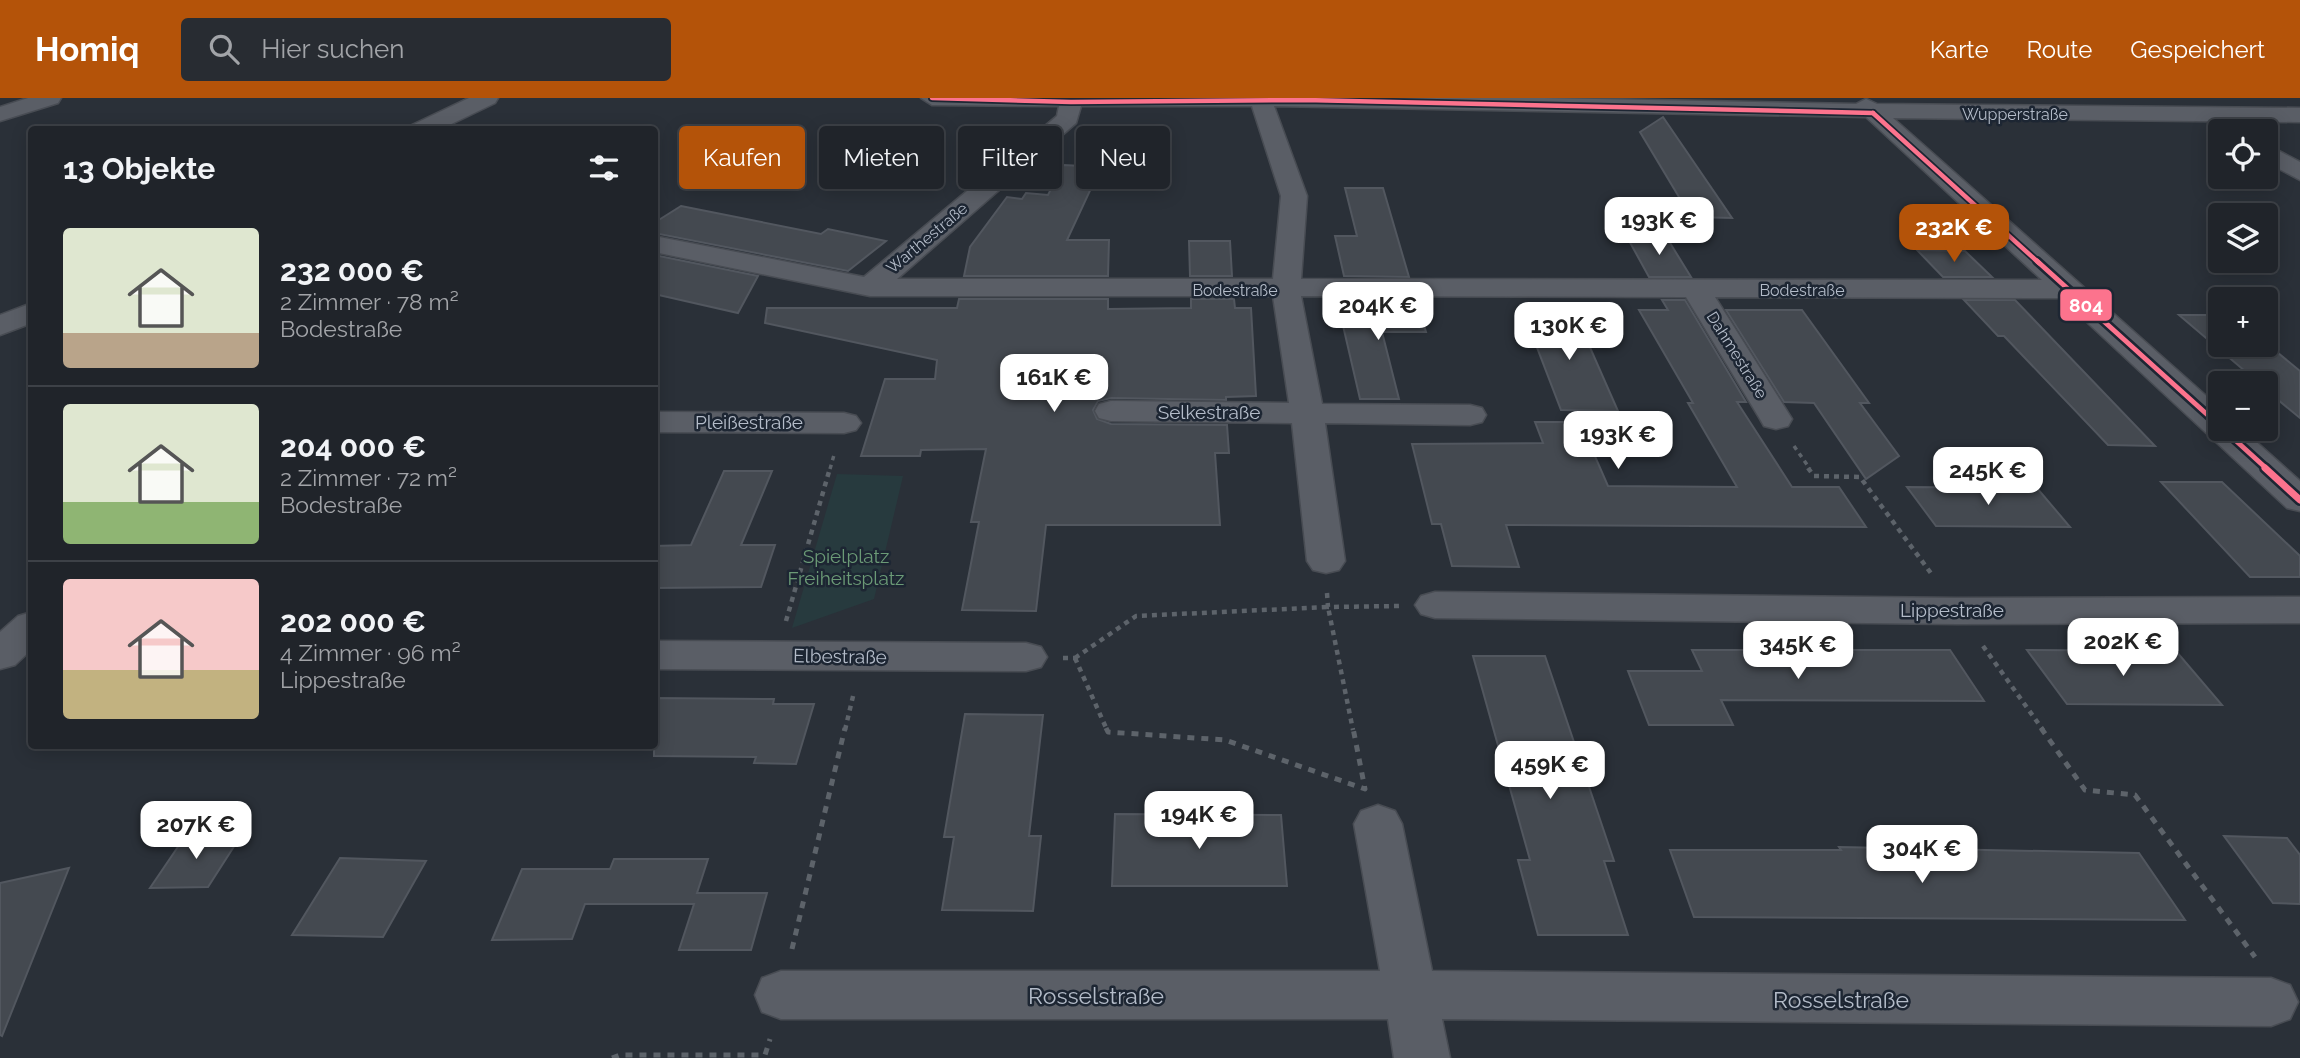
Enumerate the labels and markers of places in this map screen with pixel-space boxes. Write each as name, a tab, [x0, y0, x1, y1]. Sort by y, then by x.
pin: 193K €	[1602, 198, 1716, 257]
pin: 232K €	[1897, 204, 2011, 264]
pin: 204K €	[1321, 282, 1435, 342]
pin: 130K €	[1512, 302, 1626, 362]
pin: 161K €	[997, 354, 1111, 414]
pin: 193K €	[1561, 412, 1675, 471]
pin: 245K €	[1931, 448, 2045, 507]
pin: 202K €	[2066, 618, 2180, 678]
pin: 345K €	[1741, 622, 1855, 681]
pin: 459K €	[1493, 742, 1607, 801]
pin: 194K €	[1142, 792, 1256, 851]
pin: 207K €	[139, 802, 253, 861]
pin: 304K €	[1865, 826, 1979, 885]

